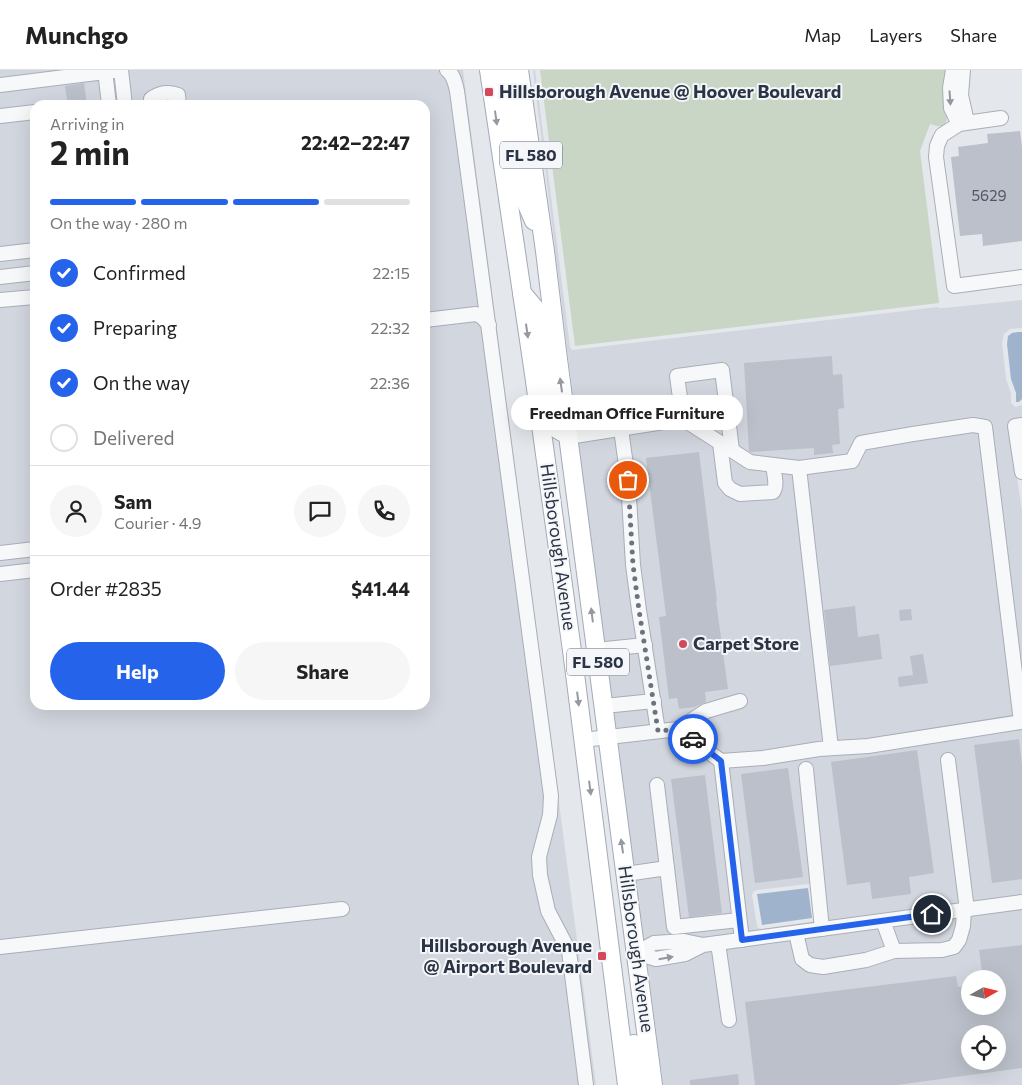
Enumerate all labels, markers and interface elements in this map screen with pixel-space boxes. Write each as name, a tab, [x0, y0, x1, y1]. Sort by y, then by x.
text: Munchgo	[25, 20, 128, 49]
text: Map	[804, 24, 841, 46]
text: Layers	[869, 24, 922, 46]
text: Share	[950, 24, 997, 46]
place label: Hillsborough Avenue @ Hoover Boulevard	[499, 80, 841, 102]
marker: Hillsborough Avenue @ Hoover Boulevard	[483, 86, 495, 98]
one-way arrow	[947, 90, 955, 106]
one-way arrow	[492, 111, 500, 127]
text: Arriving in	[50, 114, 124, 133]
text: 22:42–22:47	[301, 131, 410, 154]
text: 2 min	[50, 132, 130, 172]
road number: FL 580	[500, 142, 562, 168]
house number: 5629	[971, 186, 1007, 204]
text: On the way · 280 m	[50, 213, 188, 232]
icon: check	[50, 259, 78, 287]
text: Confirmed	[93, 261, 186, 284]
text: 22:15	[372, 263, 410, 282]
icon: check	[50, 314, 78, 342]
text: Preparing	[93, 316, 177, 339]
text: 22:32	[371, 318, 410, 337]
one-way arrow	[524, 323, 532, 339]
icon: check	[50, 369, 78, 397]
text: On the way	[93, 371, 190, 394]
text: 22:36	[370, 373, 410, 392]
one-way arrow	[557, 376, 565, 392]
callout: Freedman Office Furniture	[512, 395, 744, 430]
text: Freedman Office Furniture	[529, 403, 725, 422]
text: Delivered	[93, 426, 174, 449]
pin	[607, 459, 649, 501]
street label: Hillsborough Avenue	[536, 462, 582, 632]
icon: bag	[614, 466, 642, 494]
button: person	[50, 485, 102, 537]
button: chat	[294, 485, 346, 537]
button: phone	[358, 485, 410, 537]
text: Sam	[114, 490, 152, 513]
text: Courier · 4.9	[114, 513, 201, 532]
text: Order #2835	[50, 577, 162, 600]
text: $41.44	[351, 577, 410, 600]
one-way arrow	[587, 607, 595, 623]
place label: Carpet Store	[693, 632, 799, 654]
marker: Carpet Store	[677, 638, 689, 650]
button: Help	[50, 642, 225, 700]
button: Share	[235, 642, 410, 700]
road number: FL 580	[567, 648, 629, 676]
one-way arrow	[574, 691, 582, 707]
courier	[668, 714, 718, 764]
icon: car	[679, 725, 707, 753]
one-way arrow	[586, 780, 594, 796]
one-way arrow	[618, 838, 626, 854]
street label: Hillsborough Avenue	[614, 864, 660, 1034]
pin	[911, 893, 953, 935]
icon: home	[918, 900, 946, 928]
place label: Hillsborough Avenue @ Airport Boulevard	[421, 934, 592, 977]
marker: Hillsborough Avenue @ Airport Boulevard	[596, 950, 608, 962]
one-way arrow	[659, 953, 675, 961]
north arrow	[961, 970, 1006, 1015]
map controls	[961, 970, 1006, 1070]
button: locate	[961, 1025, 1006, 1070]

